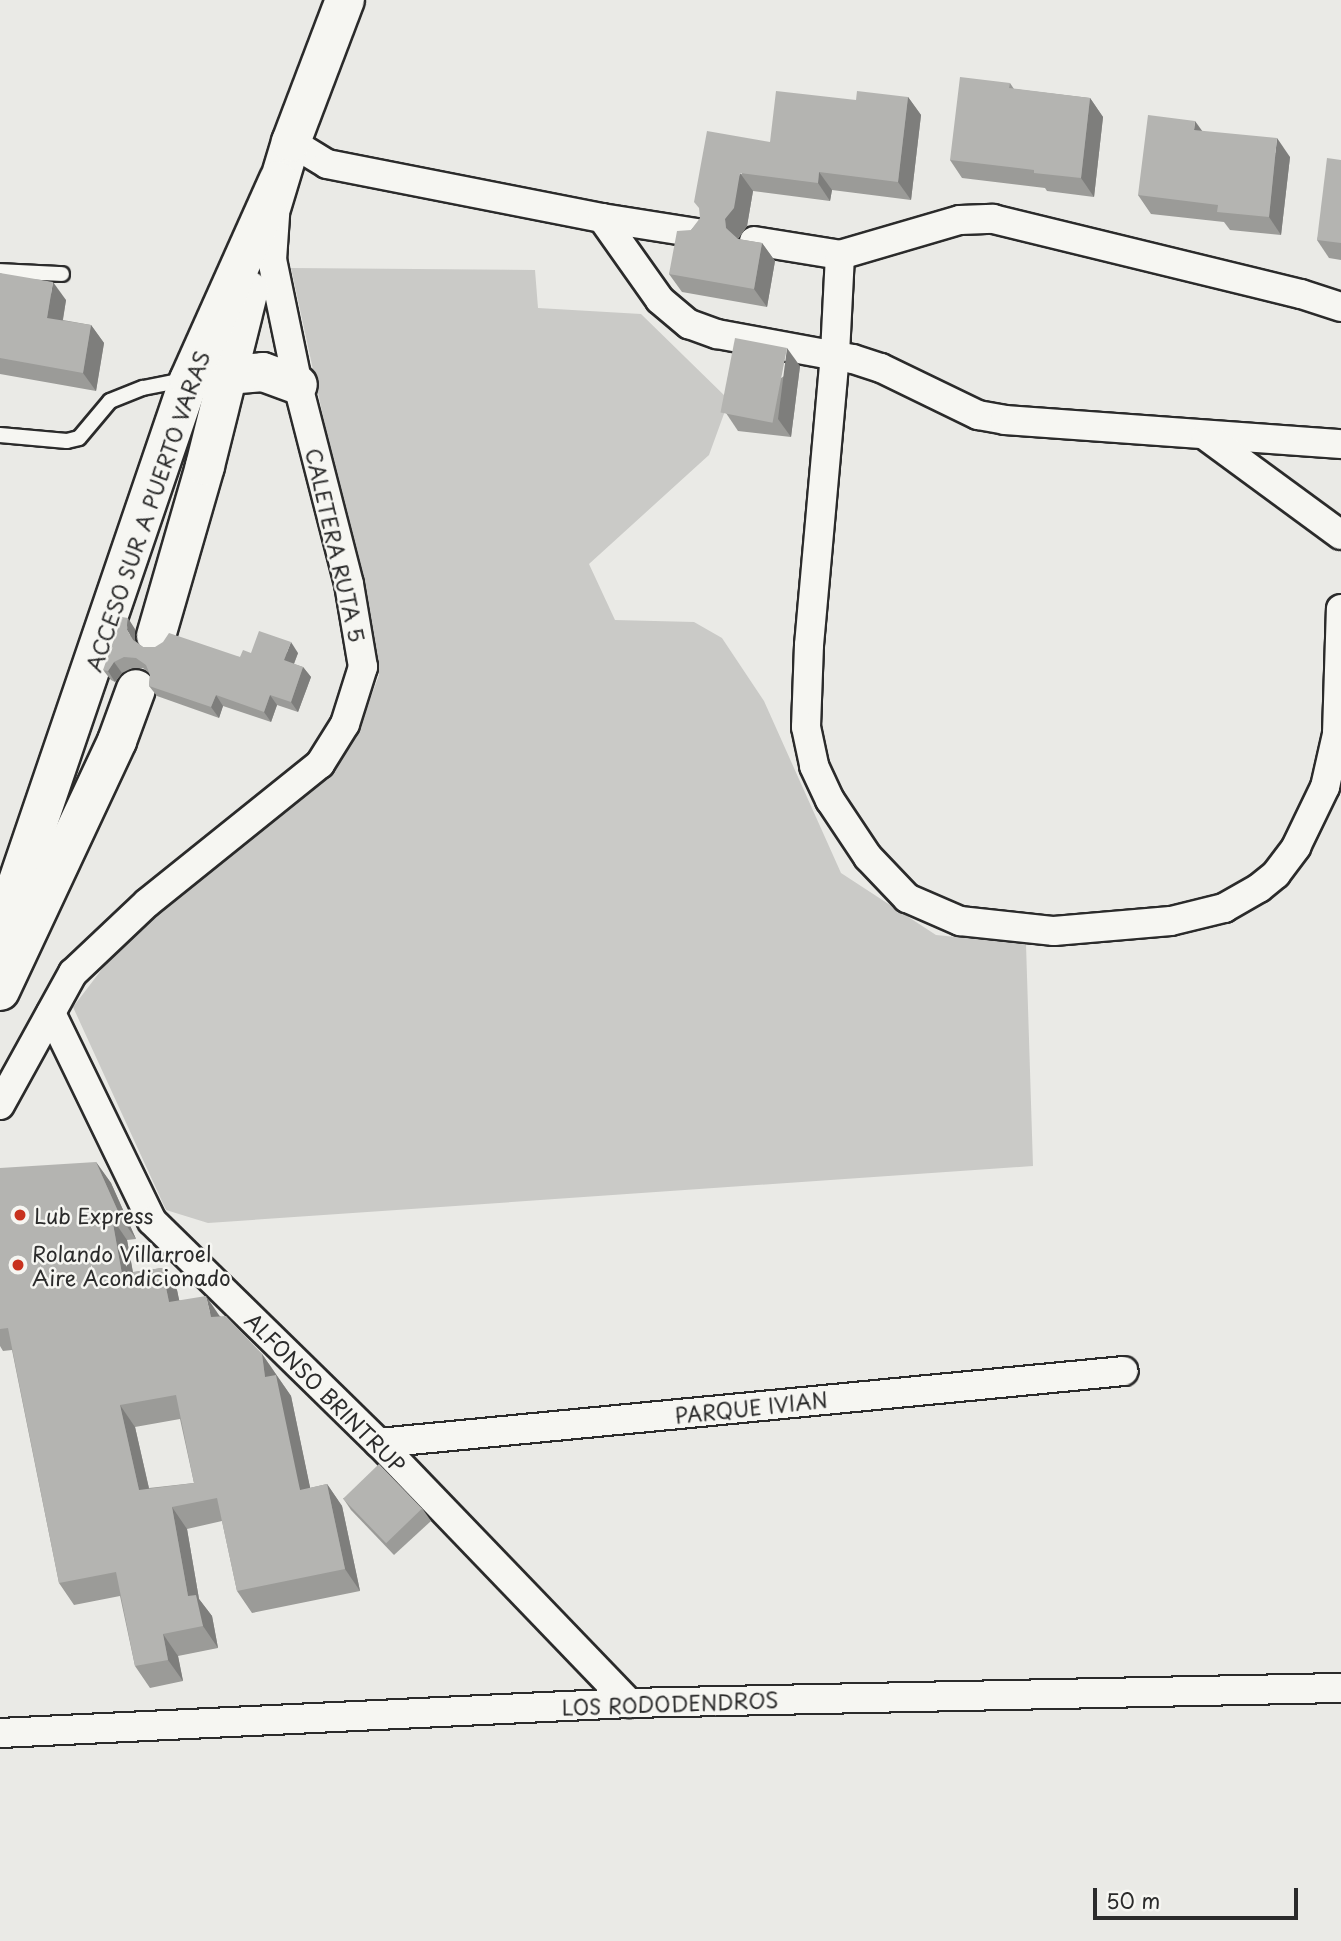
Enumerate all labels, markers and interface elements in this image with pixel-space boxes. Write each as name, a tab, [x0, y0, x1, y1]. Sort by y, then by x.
street label: ACCESO SUR A PUERTO VARAS	[80, 347, 214, 675]
street label: CALETERA RUTA 5	[301, 445, 371, 645]
place label: Lub Express	[34, 1202, 154, 1228]
marker: Lub Express	[12, 1207, 28, 1223]
place label: Rolando Villarroel Aire Acondicionado	[32, 1240, 230, 1290]
marker: Rolando Villarroel Aire Acondicionado	[10, 1257, 26, 1273]
street label: ALFONSO BRINTRUP	[241, 1307, 411, 1477]
street label: PARQUE IVIAN	[673, 1386, 829, 1428]
street label: LOS RODODENDROS	[560, 1687, 780, 1719]
scale bar	[1096, 1874, 1301, 1918]
text: 50 m	[1106, 1884, 1160, 1916]

